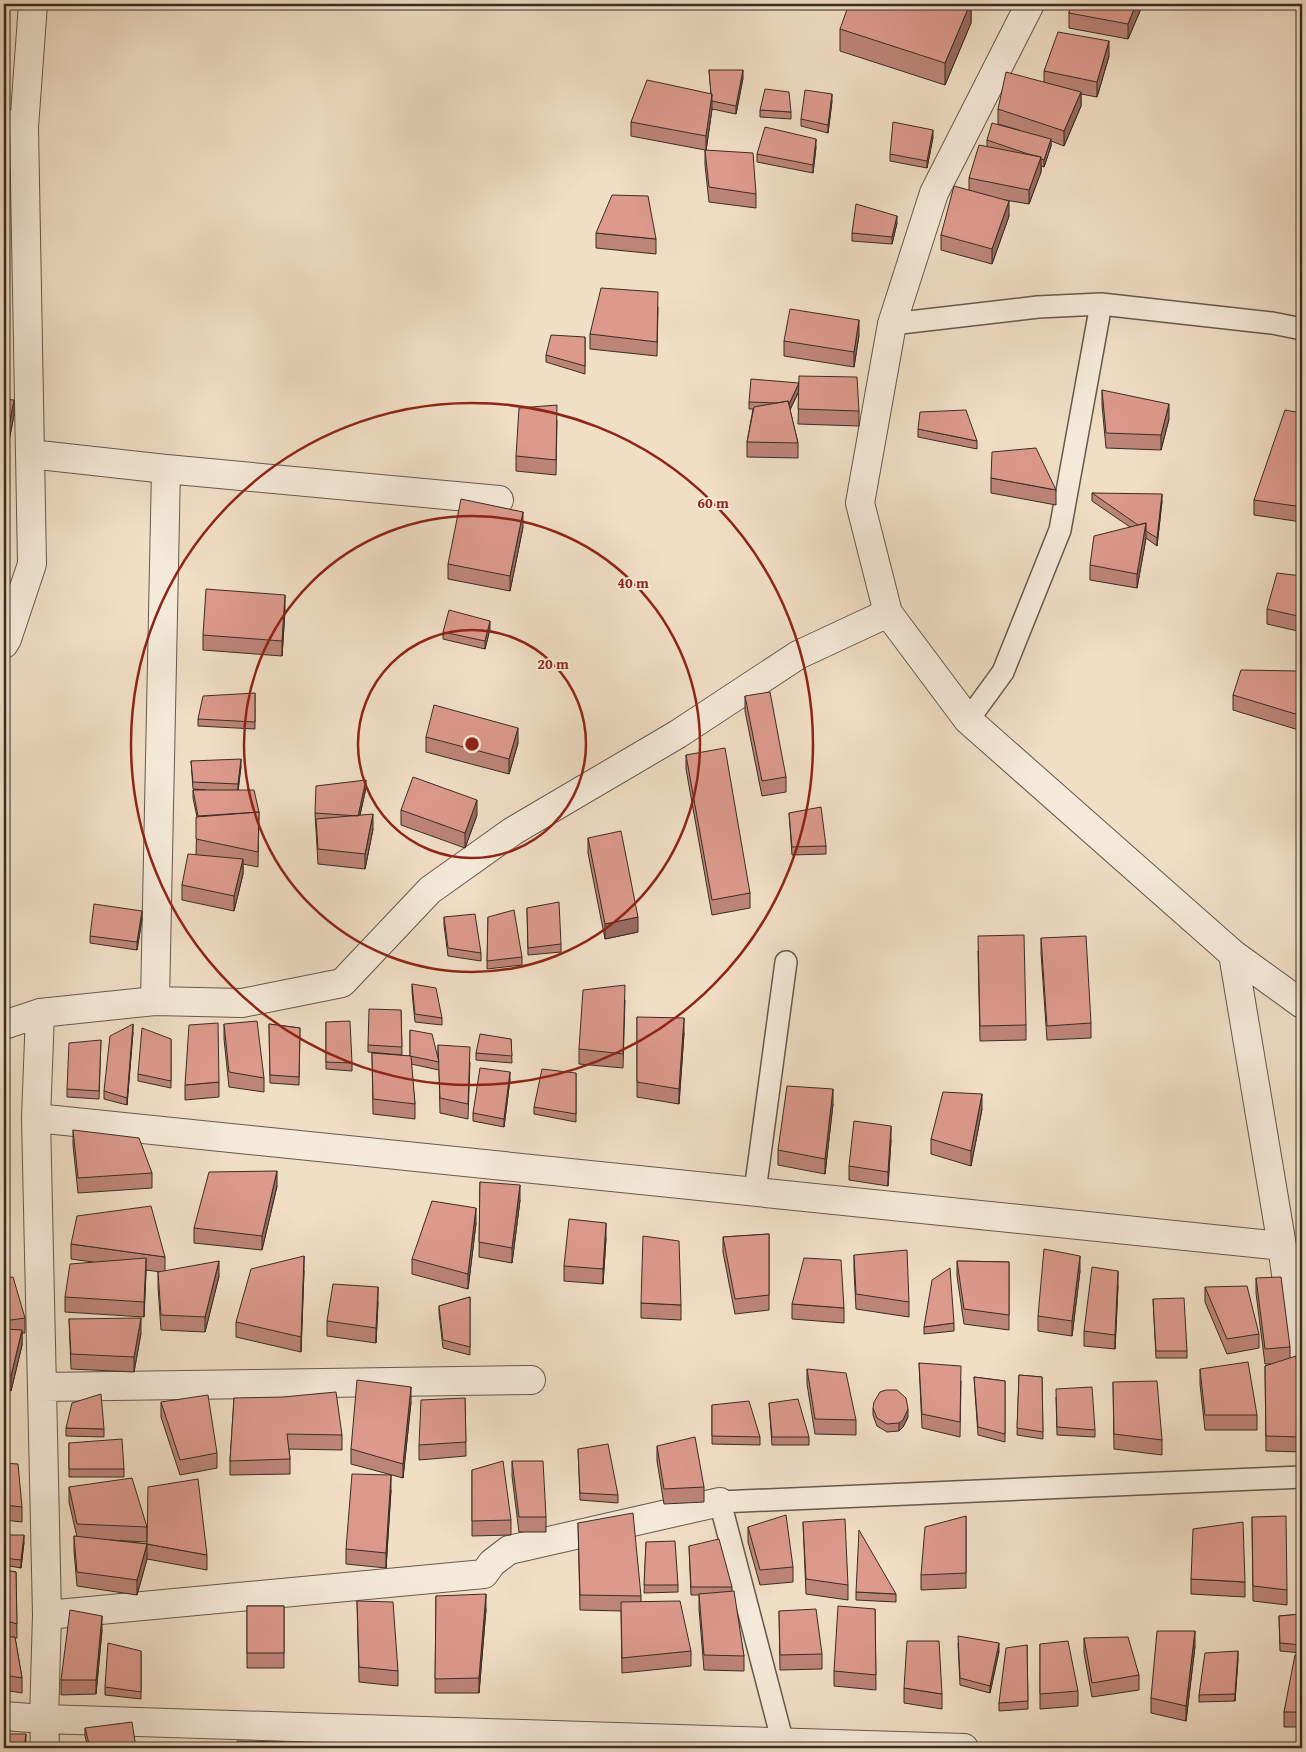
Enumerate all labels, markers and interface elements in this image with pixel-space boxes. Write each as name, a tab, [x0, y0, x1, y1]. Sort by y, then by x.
text: 60 m	[697, 492, 729, 513]
text: 40 m	[617, 572, 649, 593]
text: 20 m	[537, 653, 569, 674]
centre of rings	[463, 735, 481, 753]

